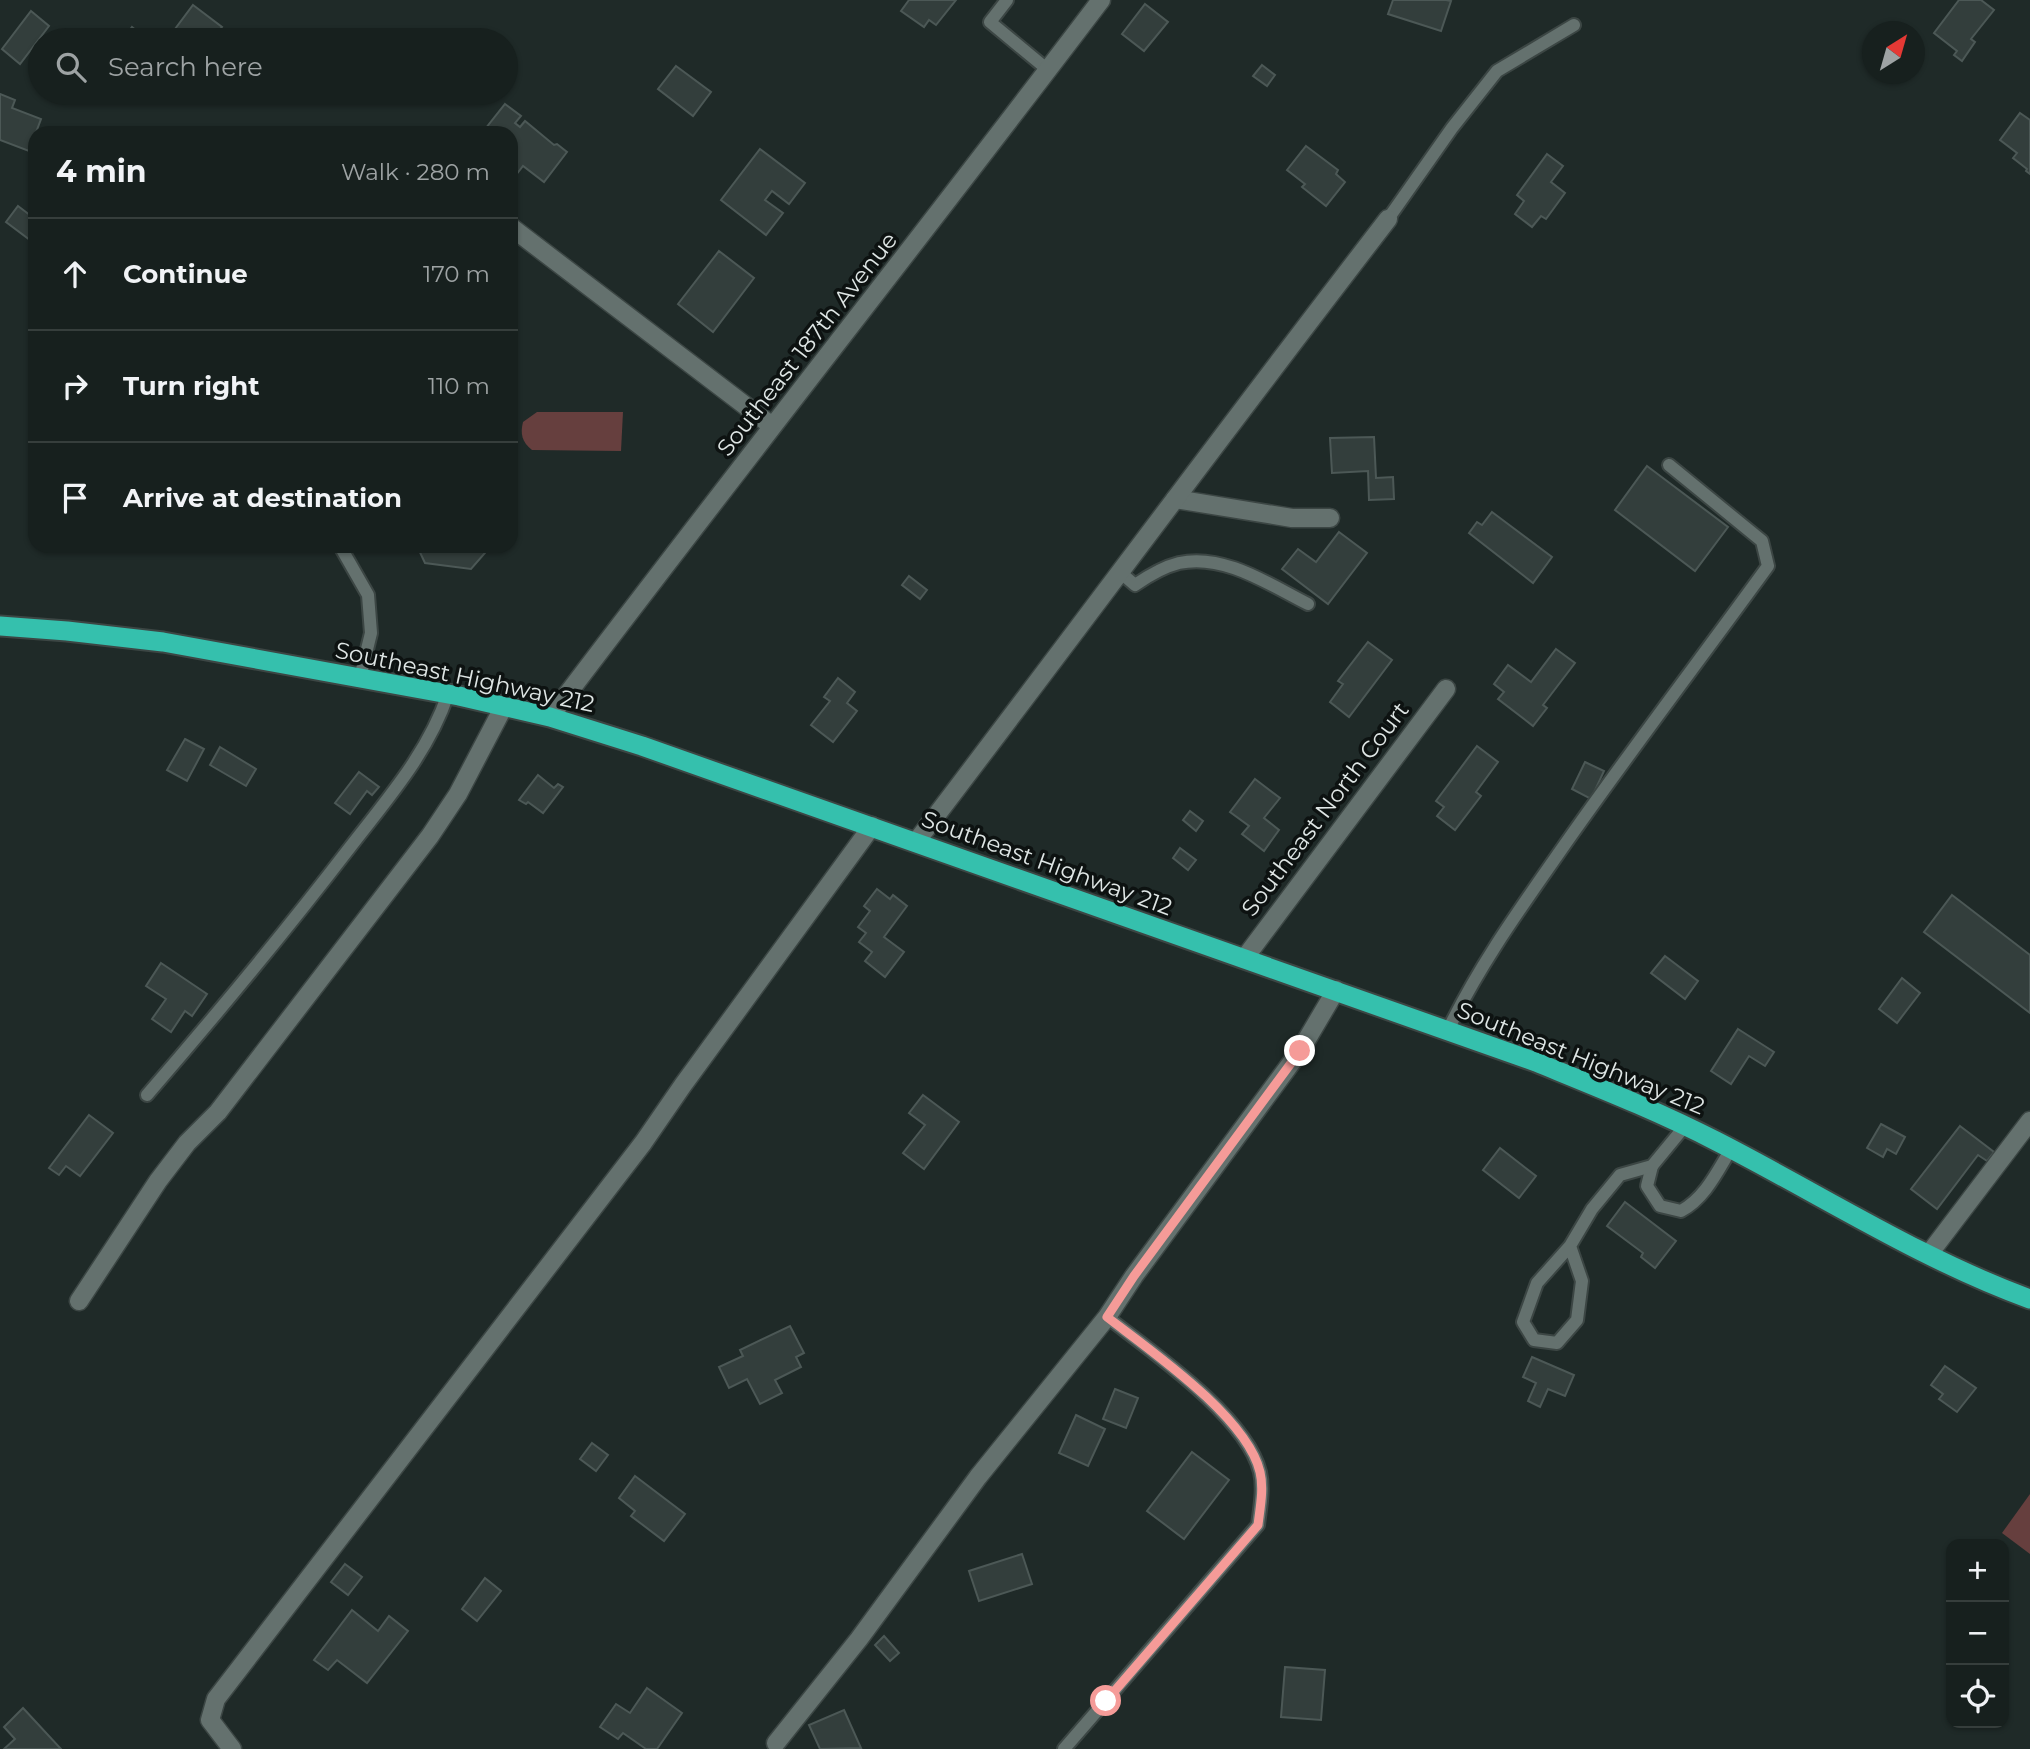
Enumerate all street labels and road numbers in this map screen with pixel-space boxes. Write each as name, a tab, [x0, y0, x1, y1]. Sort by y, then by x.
street label: Southeast 187th Avenue	[711, 226, 903, 462]
street label: Southeast Highway 212	[333, 636, 597, 718]
street label: Southeast North Court	[1235, 696, 1415, 922]
street label: Southeast Highway 212	[918, 805, 1176, 921]
street label: Southeast Highway 212	[1453, 995, 1709, 1121]

